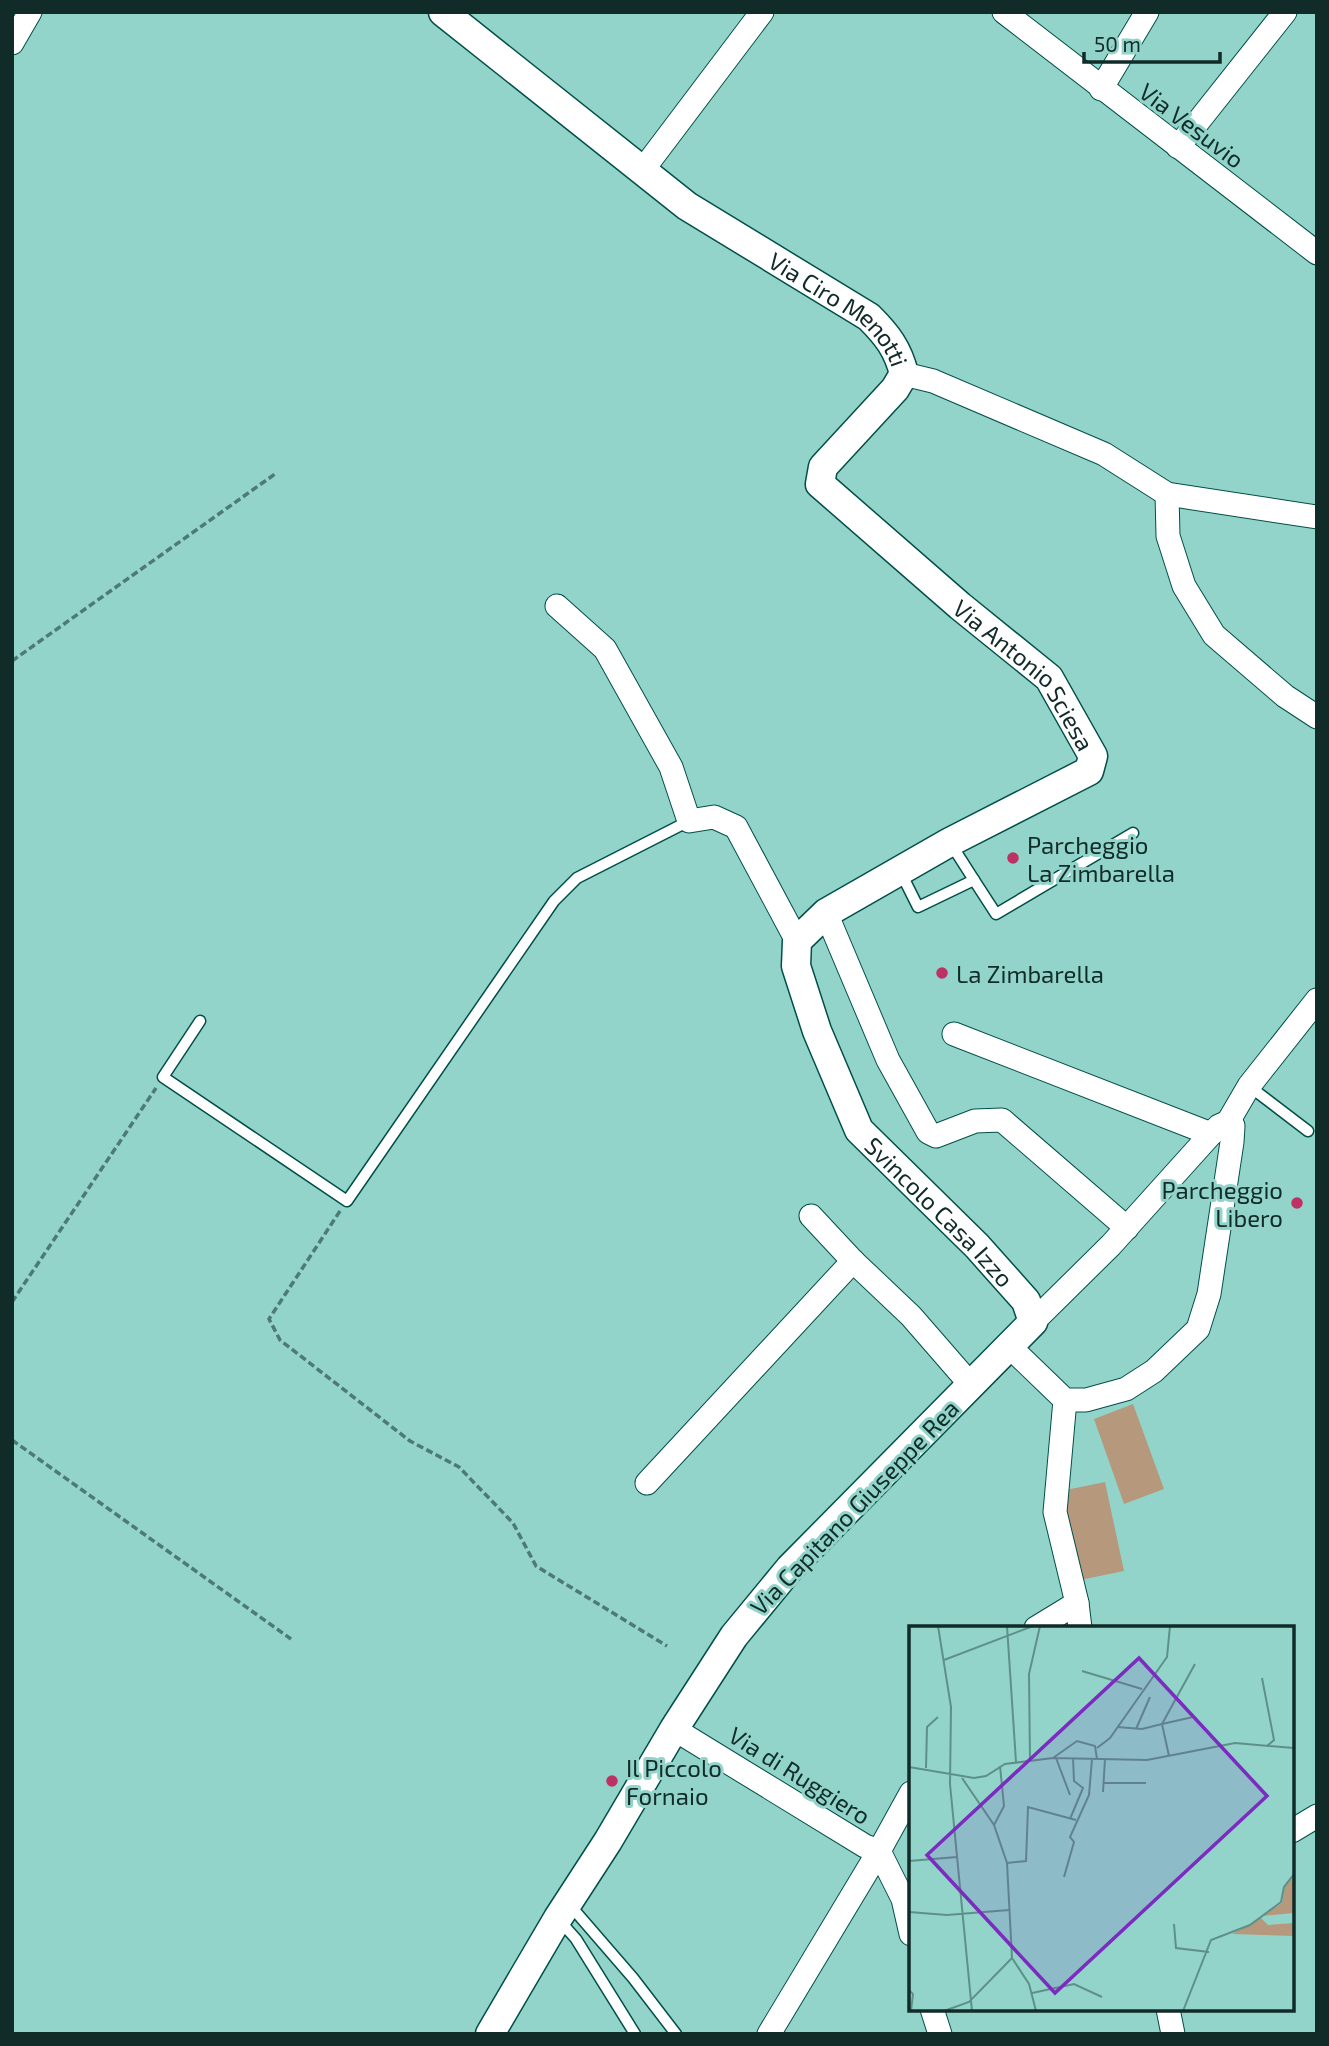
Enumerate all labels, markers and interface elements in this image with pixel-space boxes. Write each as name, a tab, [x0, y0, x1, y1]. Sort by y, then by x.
scale bar	[1084, 21, 1220, 65]
text: 50 m	[1094, 31, 1141, 56]
street label: Via Vesuvio	[1134, 76, 1250, 174]
street label: Via Ciro Menotti	[764, 245, 915, 370]
street label: Via Antonio Sciesa	[948, 592, 1101, 755]
place label: Parcheggio La Zimbarella	[1027, 830, 1175, 887]
marker: Parcheggio La Zimbarella	[1005, 850, 1021, 866]
place label: La Zimbarella	[956, 959, 1104, 988]
marker: La Zimbarella	[934, 965, 950, 981]
street label: Svincolo Casa Izzo	[860, 1130, 1020, 1292]
place label: Parcheggio Libero	[1162, 1175, 1283, 1232]
marker: Parcheggio Libero	[1289, 1195, 1305, 1211]
street label: Via Capitano Giuseppe Rea	[744, 1393, 964, 1621]
inset map	[909, 1626, 1294, 2011]
street label: Via di Ruggiero	[724, 1720, 876, 1830]
place label: Il Piccolo Fornaio	[626, 1753, 722, 1810]
marker: Il Piccolo Fornaio	[604, 1773, 620, 1789]

